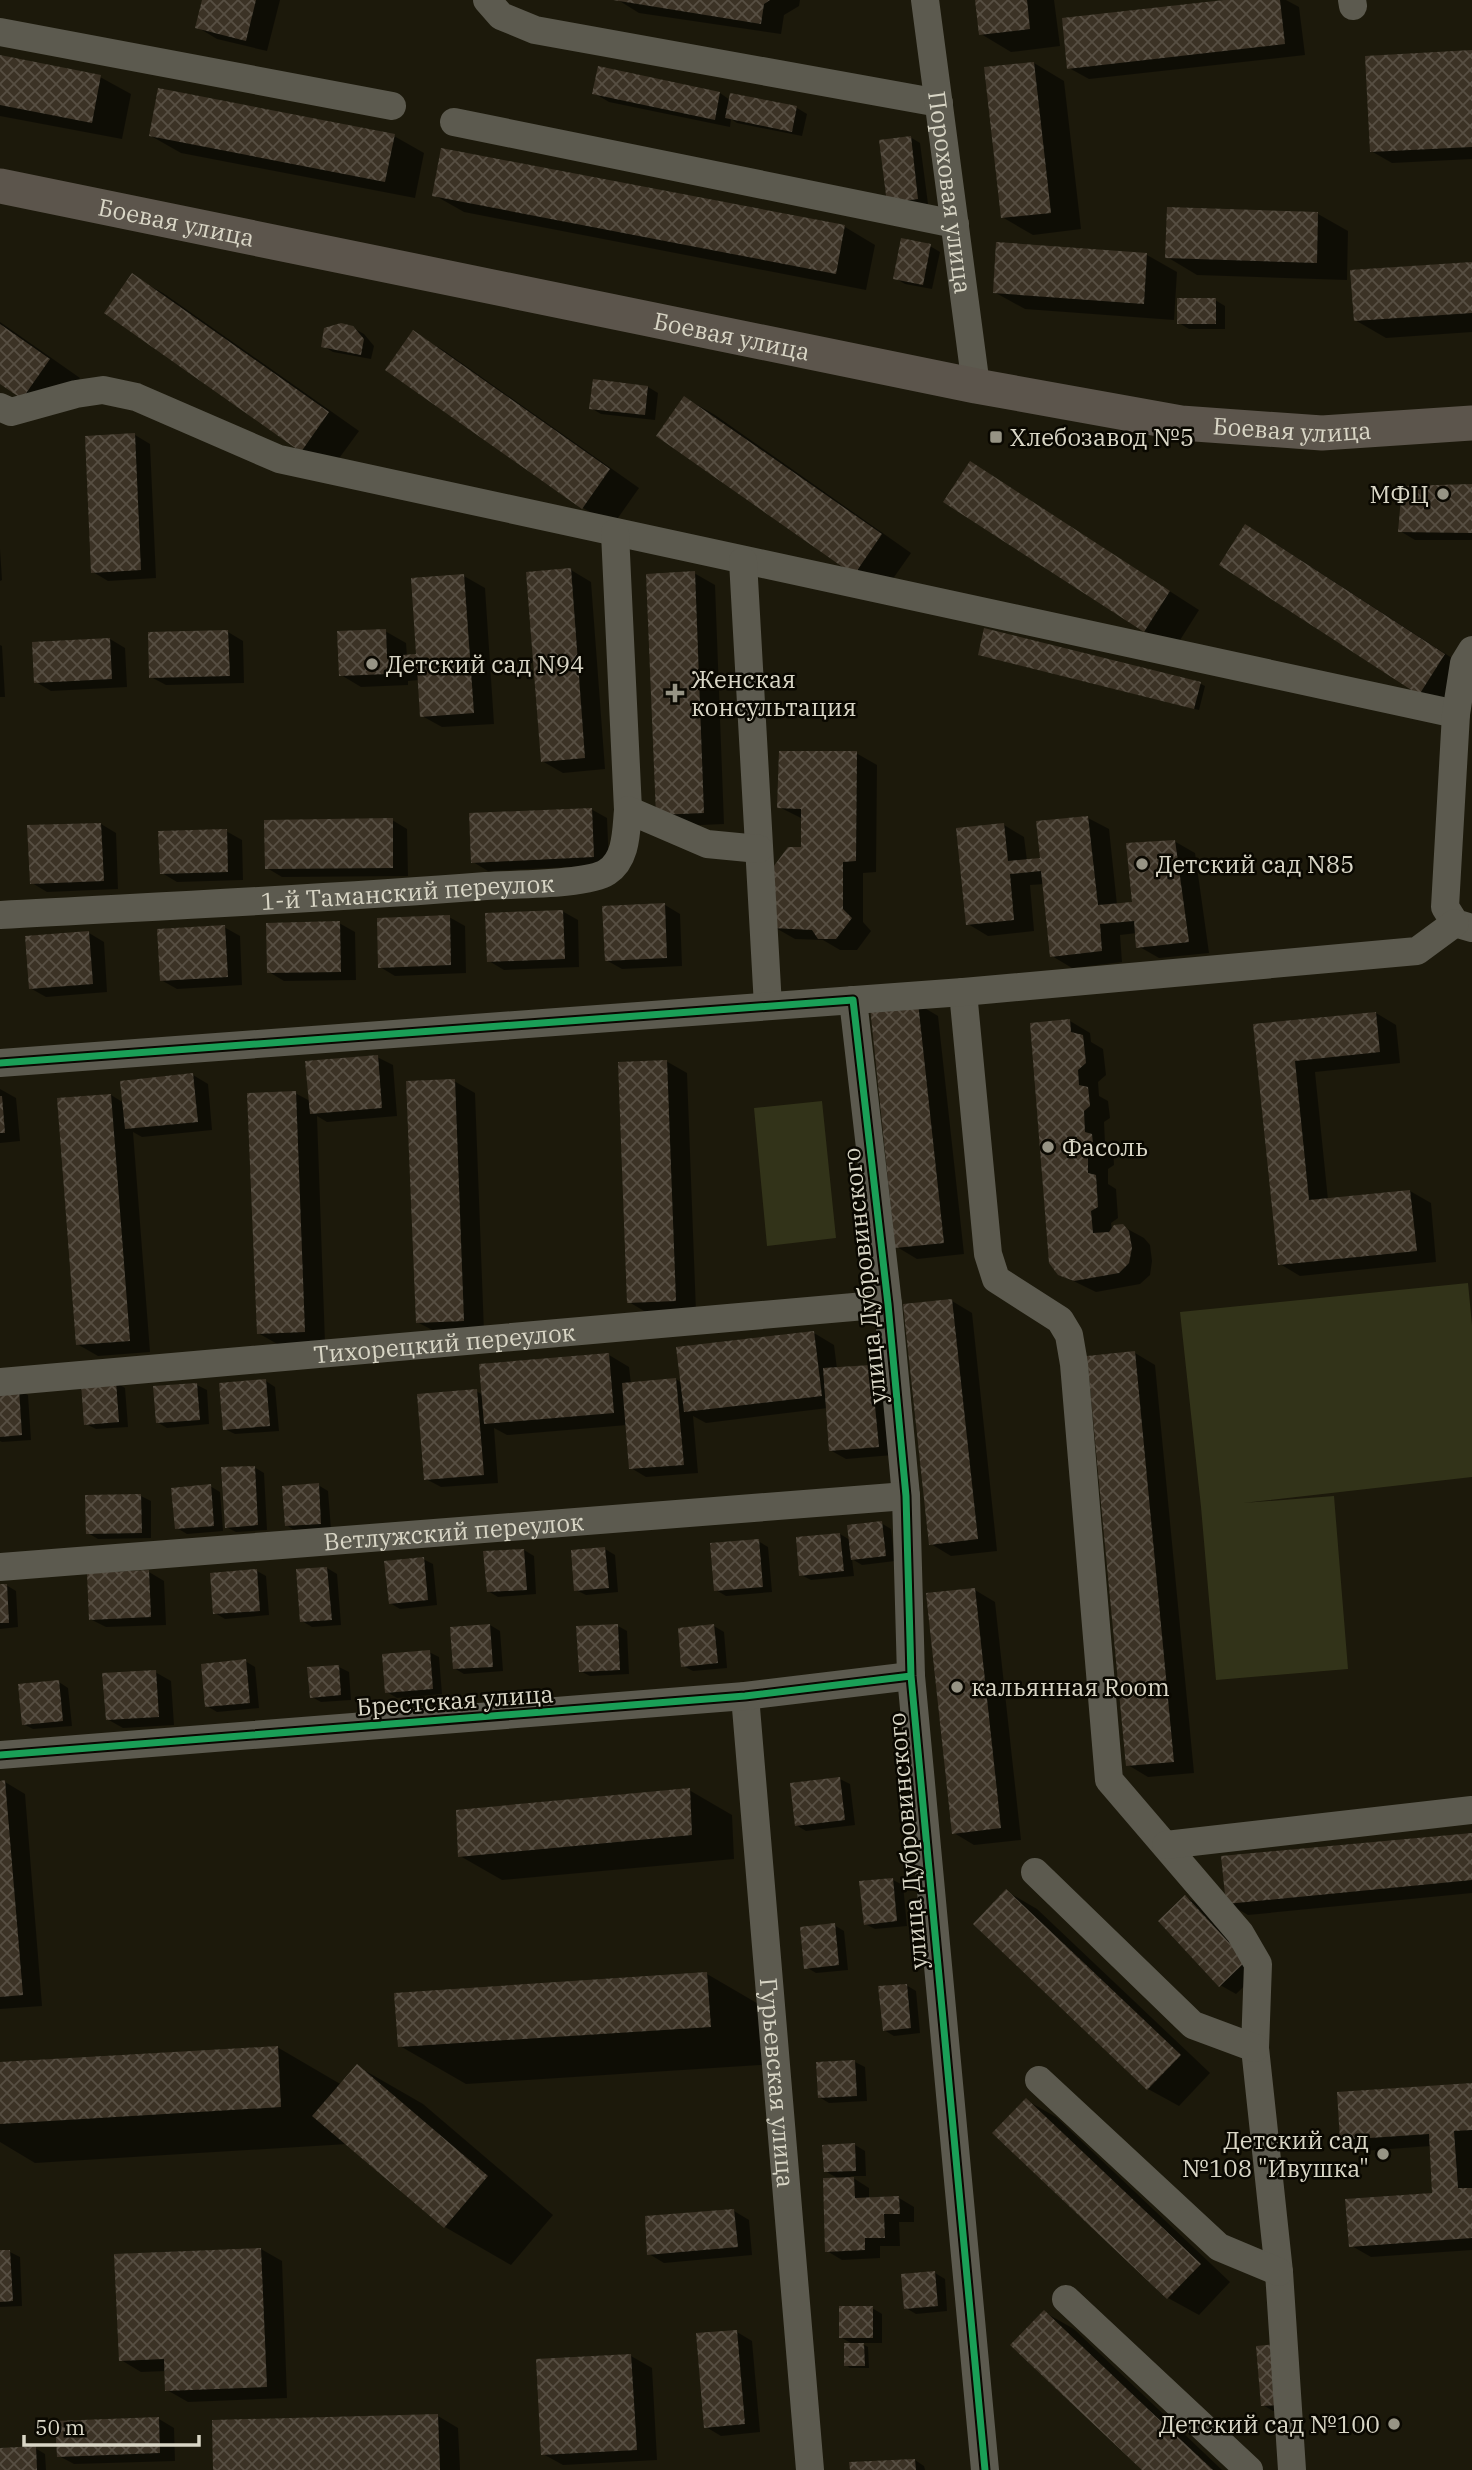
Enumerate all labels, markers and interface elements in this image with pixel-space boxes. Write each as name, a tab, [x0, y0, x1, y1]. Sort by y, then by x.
street label: Пороховая улица	[921, 89, 980, 296]
street label: Боевая улица	[95, 191, 257, 254]
street label: Боевая улица	[651, 304, 813, 368]
street label: Боевая улица	[1212, 409, 1372, 449]
place label: Хлебозавод №5	[1010, 421, 1194, 453]
marker: Хлебозавод №5	[988, 429, 1004, 445]
place label: МФЦ	[1370, 478, 1429, 510]
marker: МФЦ	[1435, 486, 1451, 502]
place label: Детский сад N94	[386, 648, 585, 680]
marker: Детский сад N94	[364, 656, 380, 672]
place label: Женская консультация	[691, 663, 857, 723]
marker: Женская консультация	[665, 683, 685, 703]
place label: Детский сад N85	[1156, 848, 1355, 880]
marker: Детский сад N85	[1134, 856, 1150, 872]
street label: 1-й Таманский переулок	[260, 867, 555, 917]
place label: Фасоль	[1062, 1131, 1148, 1163]
marker: Фасоль	[1040, 1139, 1056, 1155]
street label: улица Дубровинского	[835, 1146, 893, 1406]
street label: Тихорецкий переулок	[312, 1316, 577, 1370]
street label: Ветлужский переулок	[322, 1505, 585, 1558]
place label: кальянная Room	[971, 1671, 1170, 1703]
street label: Брестская улица	[355, 1677, 555, 1723]
marker: кальянная Room	[949, 1679, 965, 1695]
street label: улица Дубровинского	[880, 1711, 934, 1971]
street label: Гурьевская улица	[753, 1976, 802, 2189]
place label: Детский сад №108 "Ивушка"	[1182, 2124, 1369, 2184]
marker: Детский сад №108 "Ивушка"	[1375, 2146, 1391, 2162]
scale bar	[24, 2404, 200, 2448]
place label: Детский сад №100	[1159, 2408, 1380, 2440]
text: 50 m	[35, 2413, 85, 2441]
marker: Детский сад №100	[1386, 2416, 1402, 2432]

